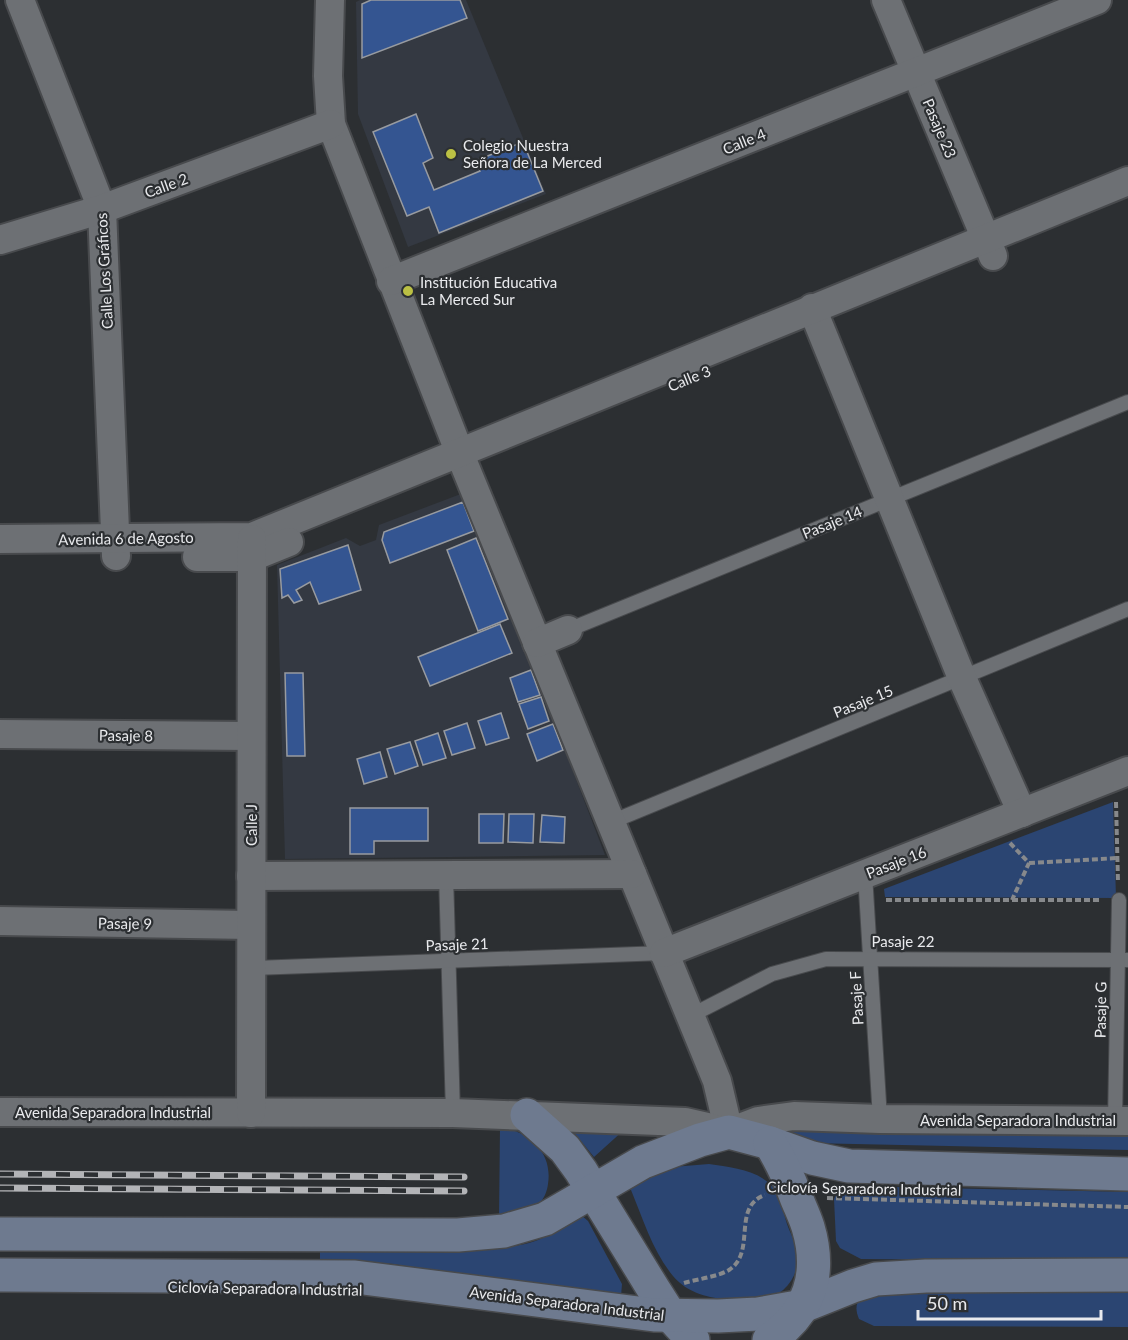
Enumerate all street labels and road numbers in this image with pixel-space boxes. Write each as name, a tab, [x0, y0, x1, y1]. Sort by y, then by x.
street label: Pasaje 23	[919, 96, 961, 160]
street label: Calle 4	[720, 124, 769, 158]
street label: Calle 2	[142, 169, 190, 201]
street label: Calle Los Gráficos	[92, 212, 116, 330]
street label: Calle 3	[665, 361, 713, 395]
street label: Pasaje 14	[799, 502, 865, 542]
street label: Avenida 6 de Agosto	[58, 528, 194, 548]
street label: Pasaje 15	[830, 681, 896, 721]
street label: Pasaje 8	[99, 726, 153, 744]
street label: Calle J	[242, 804, 260, 846]
street label: Pasaje 16	[863, 842, 929, 882]
street label: Pasaje 9	[98, 914, 152, 932]
street label: Pasaje 22	[872, 932, 934, 950]
street label: Pasaje 21	[425, 934, 489, 954]
street label: Pasaje F	[846, 971, 866, 1025]
street label: Pasaje G	[1091, 982, 1109, 1038]
street label: Avenida Separadora Industrial	[15, 1103, 211, 1121]
street label: Avenida Separadora Industrial	[920, 1111, 1116, 1129]
street label: Ciclovía Separadora Industrial	[767, 1177, 961, 1199]
street label: Ciclovía Separadora Industrial	[168, 1277, 362, 1299]
street label: Avenida Separadora Industrial	[469, 1282, 665, 1324]

